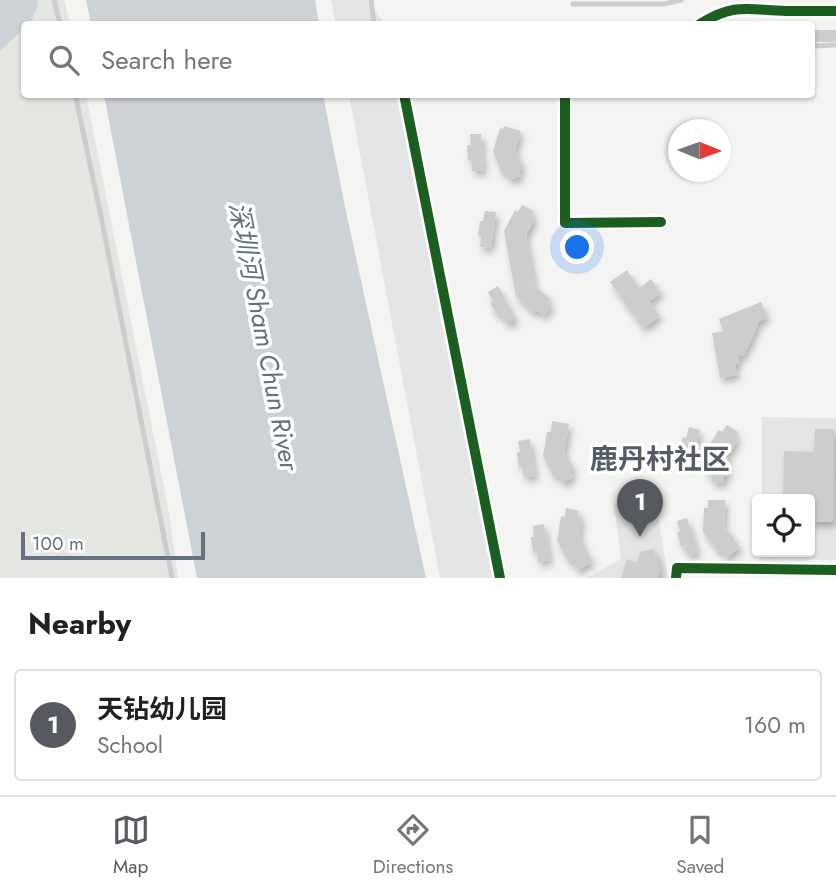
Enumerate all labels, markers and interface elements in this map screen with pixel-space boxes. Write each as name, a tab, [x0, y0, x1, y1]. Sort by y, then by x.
search box	[21, 21, 815, 98]
icon: search	[45, 41, 83, 79]
text: Search here	[101, 41, 233, 79]
north arrow	[668, 119, 731, 182]
water label: 深圳河 Sham Chun River	[219, 199, 309, 475]
your location	[560, 230, 594, 264]
district label: 鹿丹村社区	[590, 439, 730, 480]
pin: 1	[617, 479, 663, 537]
map controls	[752, 494, 815, 557]
button: locate	[752, 494, 815, 557]
scale bar	[21, 529, 205, 561]
text: 100 m	[32, 530, 84, 557]
text: Nearby	[28, 602, 131, 645]
text: 天钻幼儿园	[97, 690, 227, 728]
text: 1	[47, 708, 59, 742]
text: 160 m	[744, 708, 806, 742]
text: School	[97, 728, 163, 762]
tab: Map	[112, 811, 150, 880]
tab: Directions	[373, 811, 453, 880]
tab: Saved	[676, 811, 724, 880]

